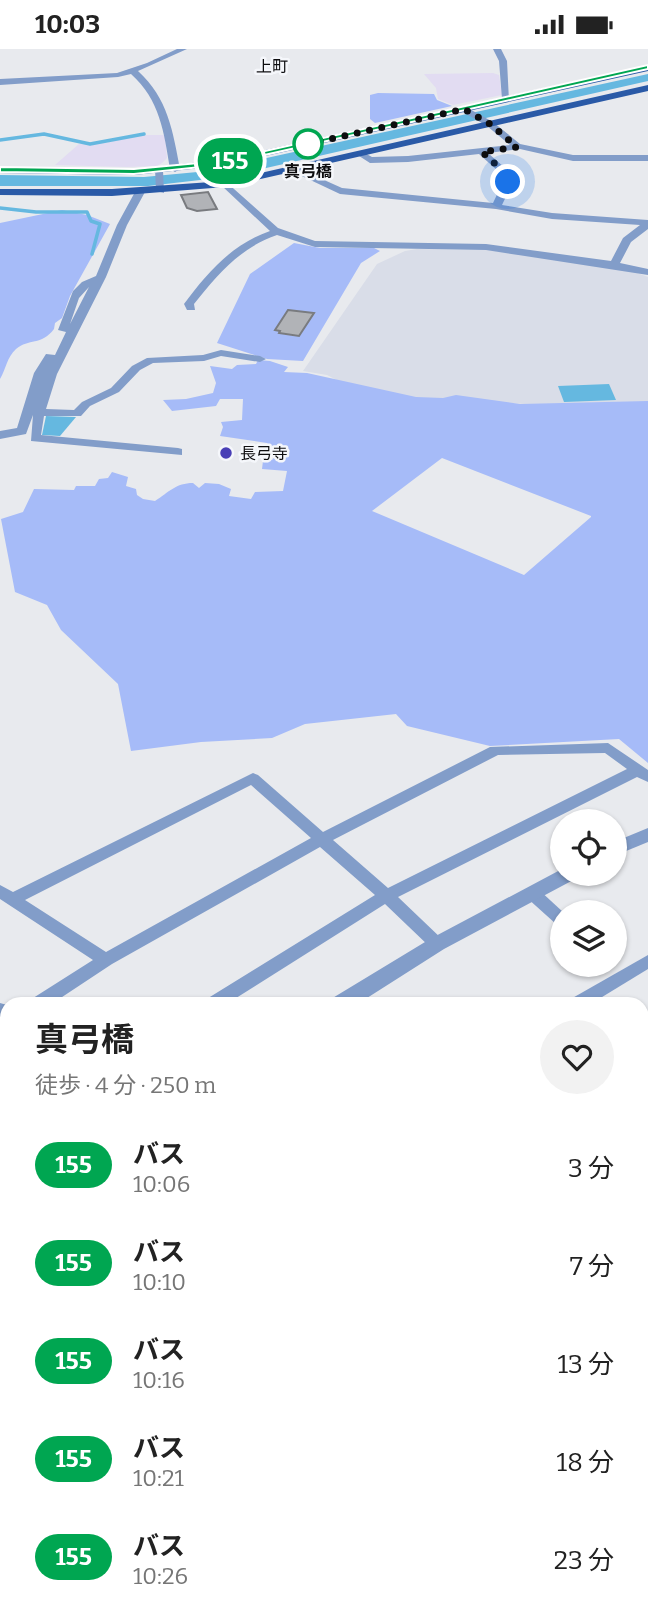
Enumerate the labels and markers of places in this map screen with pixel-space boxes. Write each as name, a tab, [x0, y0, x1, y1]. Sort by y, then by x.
marker: 真弓橋	[293, 129, 323, 159]
place label: 真弓橋	[284, 162, 332, 181]
place label: 長弓寺	[240, 444, 288, 463]
marker: 長弓寺	[218, 445, 234, 461]

